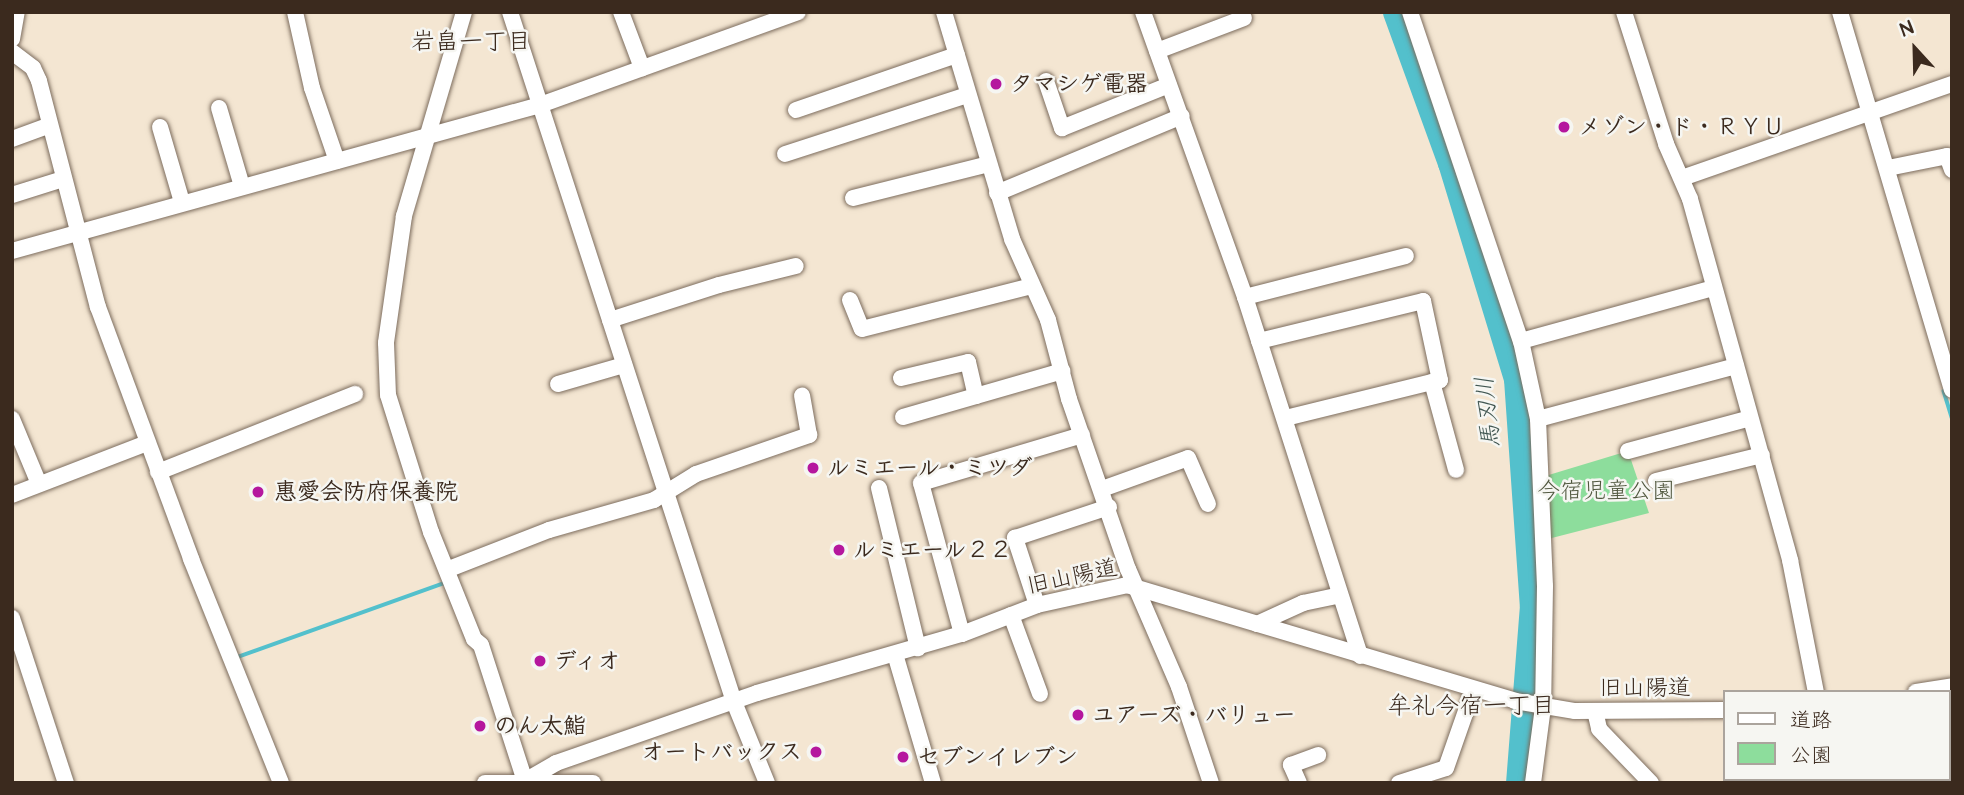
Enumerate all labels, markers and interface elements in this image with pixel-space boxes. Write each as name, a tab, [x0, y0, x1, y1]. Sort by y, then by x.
north arrow	[1880, 14, 1950, 84]
text: N	[1896, 14, 1918, 44]
district label: 岩畠一丁目	[411, 29, 531, 57]
place label: タマシゲ電器	[1010, 70, 1148, 98]
marker: タマシゲ電器	[988, 76, 1004, 92]
place label: メゾン・ド・ＲＹＵ	[1578, 113, 1785, 141]
marker: メゾン・ド・ＲＹＵ	[1556, 119, 1572, 135]
water label: 馬刃川	[1471, 375, 1507, 449]
place label: ルミエール・ミツダ	[827, 454, 1034, 482]
marker: ルミエール・ミツダ	[805, 460, 821, 476]
park label: 今宿児童公園	[1537, 477, 1675, 505]
place label: 惠愛会防府保養院	[274, 478, 458, 506]
marker: 惠愛会防府保養院	[248, 482, 268, 502]
place label: ルミエール２２	[853, 536, 1014, 564]
marker: ルミエール２２	[831, 542, 847, 558]
street label: 旧山陽道	[1024, 554, 1120, 600]
place label: ディオ	[554, 647, 623, 675]
marker: ディオ	[532, 653, 548, 669]
street label: 旧山陽道	[1599, 674, 1691, 702]
legend	[1722, 690, 1950, 781]
district label: 牟礼今宿一丁目	[1387, 693, 1555, 721]
place label: ユアーズ・バリュー	[1092, 701, 1298, 729]
text: 道路	[1790, 706, 1832, 735]
marker: ユアーズ・バリュー	[1070, 707, 1086, 723]
place label: のん太鮨	[494, 712, 586, 740]
marker: のん太鮨	[472, 718, 488, 734]
place label: オートバックス	[641, 738, 802, 766]
text: 公園	[1790, 741, 1832, 770]
place label: セブンイレブン	[917, 743, 1078, 771]
marker: オートバックス	[808, 744, 824, 760]
marker: セブンイレブン	[895, 749, 911, 765]

